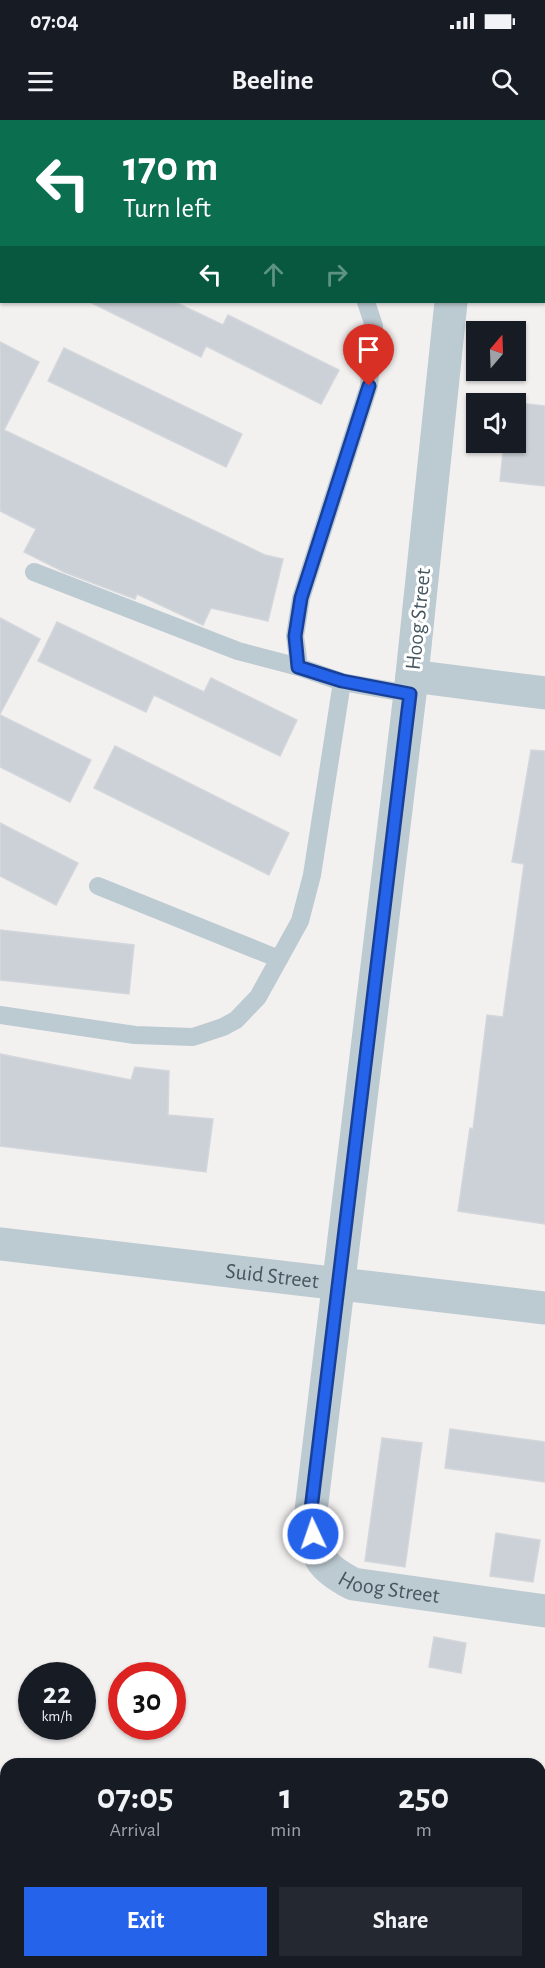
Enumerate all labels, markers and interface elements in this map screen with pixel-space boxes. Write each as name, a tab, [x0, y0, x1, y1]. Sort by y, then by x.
text: 07:04	[30, 10, 79, 32]
icon: menu	[24, 65, 57, 98]
icon: search	[488, 65, 521, 98]
text: Beeline	[231, 67, 314, 94]
icon: left	[24, 144, 102, 222]
text: 170 m	[123, 146, 218, 188]
text: Turn left	[123, 195, 211, 222]
icon: left	[194, 258, 227, 291]
icon: ahead	[257, 258, 290, 291]
icon: right	[320, 258, 353, 291]
north arrow	[466, 321, 526, 381]
map controls	[466, 321, 526, 453]
pin	[343, 324, 394, 386]
icon: arrive	[352, 333, 385, 366]
button: sound	[466, 393, 526, 453]
street label: Hoog Street	[402, 567, 434, 671]
street label: Suid Street	[224, 1260, 320, 1292]
position arrow	[281, 1502, 345, 1566]
street label: Hoog Street	[334, 1567, 441, 1607]
speed limit sign: 30	[108, 1662, 186, 1740]
text: 22	[43, 1679, 71, 1709]
text: km/h	[42, 1709, 72, 1724]
text: 07:05	[97, 1779, 174, 1815]
text: 1	[279, 1779, 292, 1815]
text: 250	[398, 1779, 449, 1815]
text: Arrival	[109, 1820, 161, 1840]
text: min	[270, 1820, 301, 1840]
text: m	[416, 1820, 432, 1840]
button: Exit	[24, 1887, 267, 1956]
button: Share	[279, 1887, 522, 1956]

